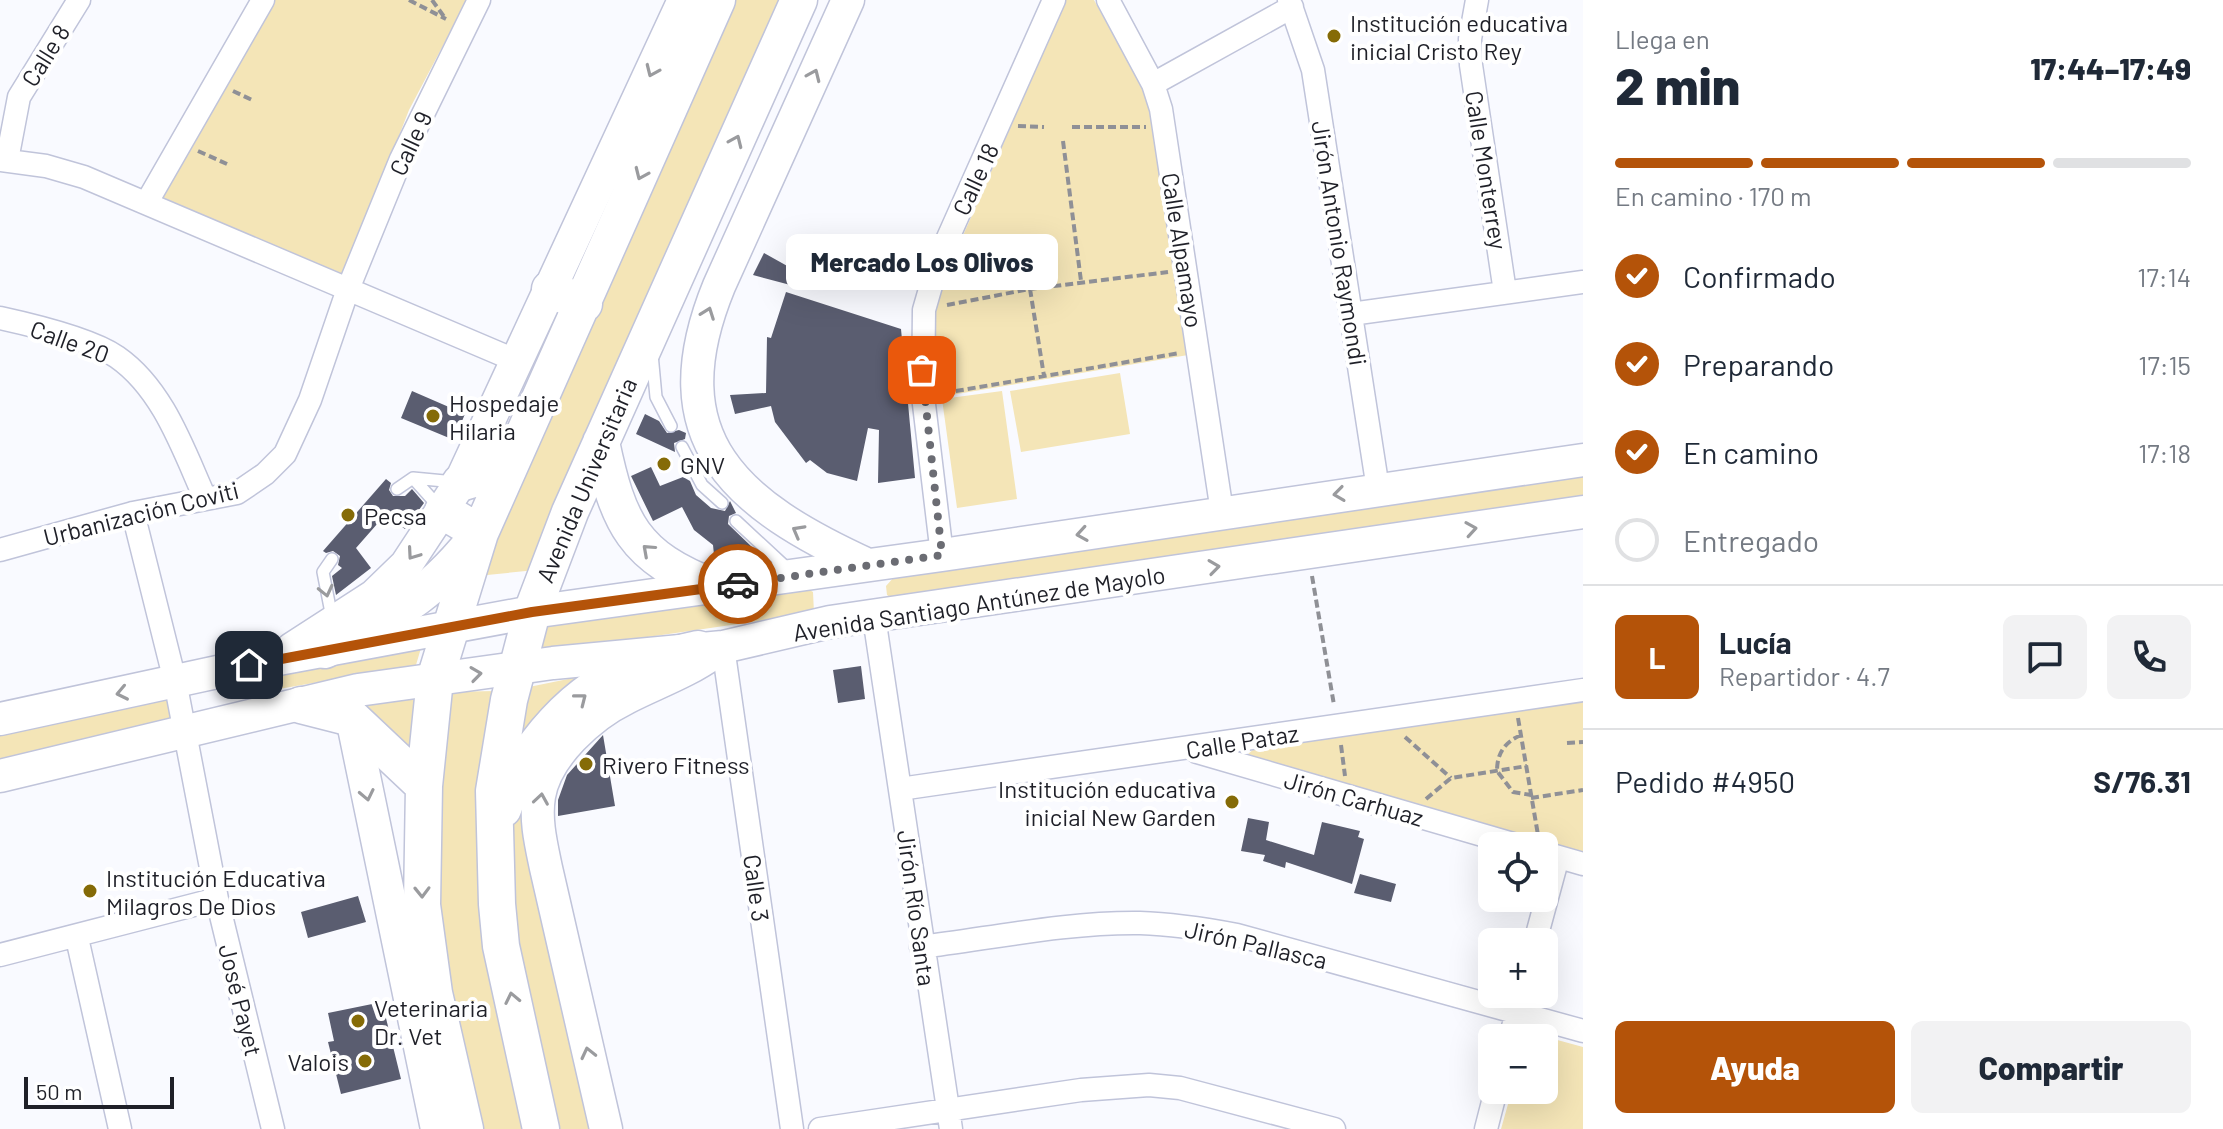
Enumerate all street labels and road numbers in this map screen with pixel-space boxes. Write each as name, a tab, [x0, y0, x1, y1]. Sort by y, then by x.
street label: Calle 8	[15, 19, 75, 91]
street label: Calle Monterrey	[1460, 88, 1514, 252]
street label: Calle 9	[383, 106, 437, 180]
street label: Jirón Antonio Raymondi	[1306, 118, 1374, 368]
street label: Calle 18	[946, 138, 1004, 220]
street label: Calle Alpamayo	[1156, 170, 1210, 330]
street label: Calle 20	[27, 313, 113, 369]
street label: Avenida Universitaria	[530, 373, 642, 587]
street label: Urbanización Coviti	[40, 475, 242, 551]
street label: Avenida Santiago Antúnez de Mayolo	[791, 559, 1167, 647]
street label: Calle Pataz	[1184, 718, 1300, 764]
street label: Jirón Carhuaz	[1281, 764, 1427, 832]
street label: Jirón Río Santa	[892, 828, 942, 988]
street label: Calle 3	[738, 852, 776, 924]
street label: Jirón Pallasca	[1182, 914, 1330, 974]
street label: José Payet	[213, 941, 269, 1059]

